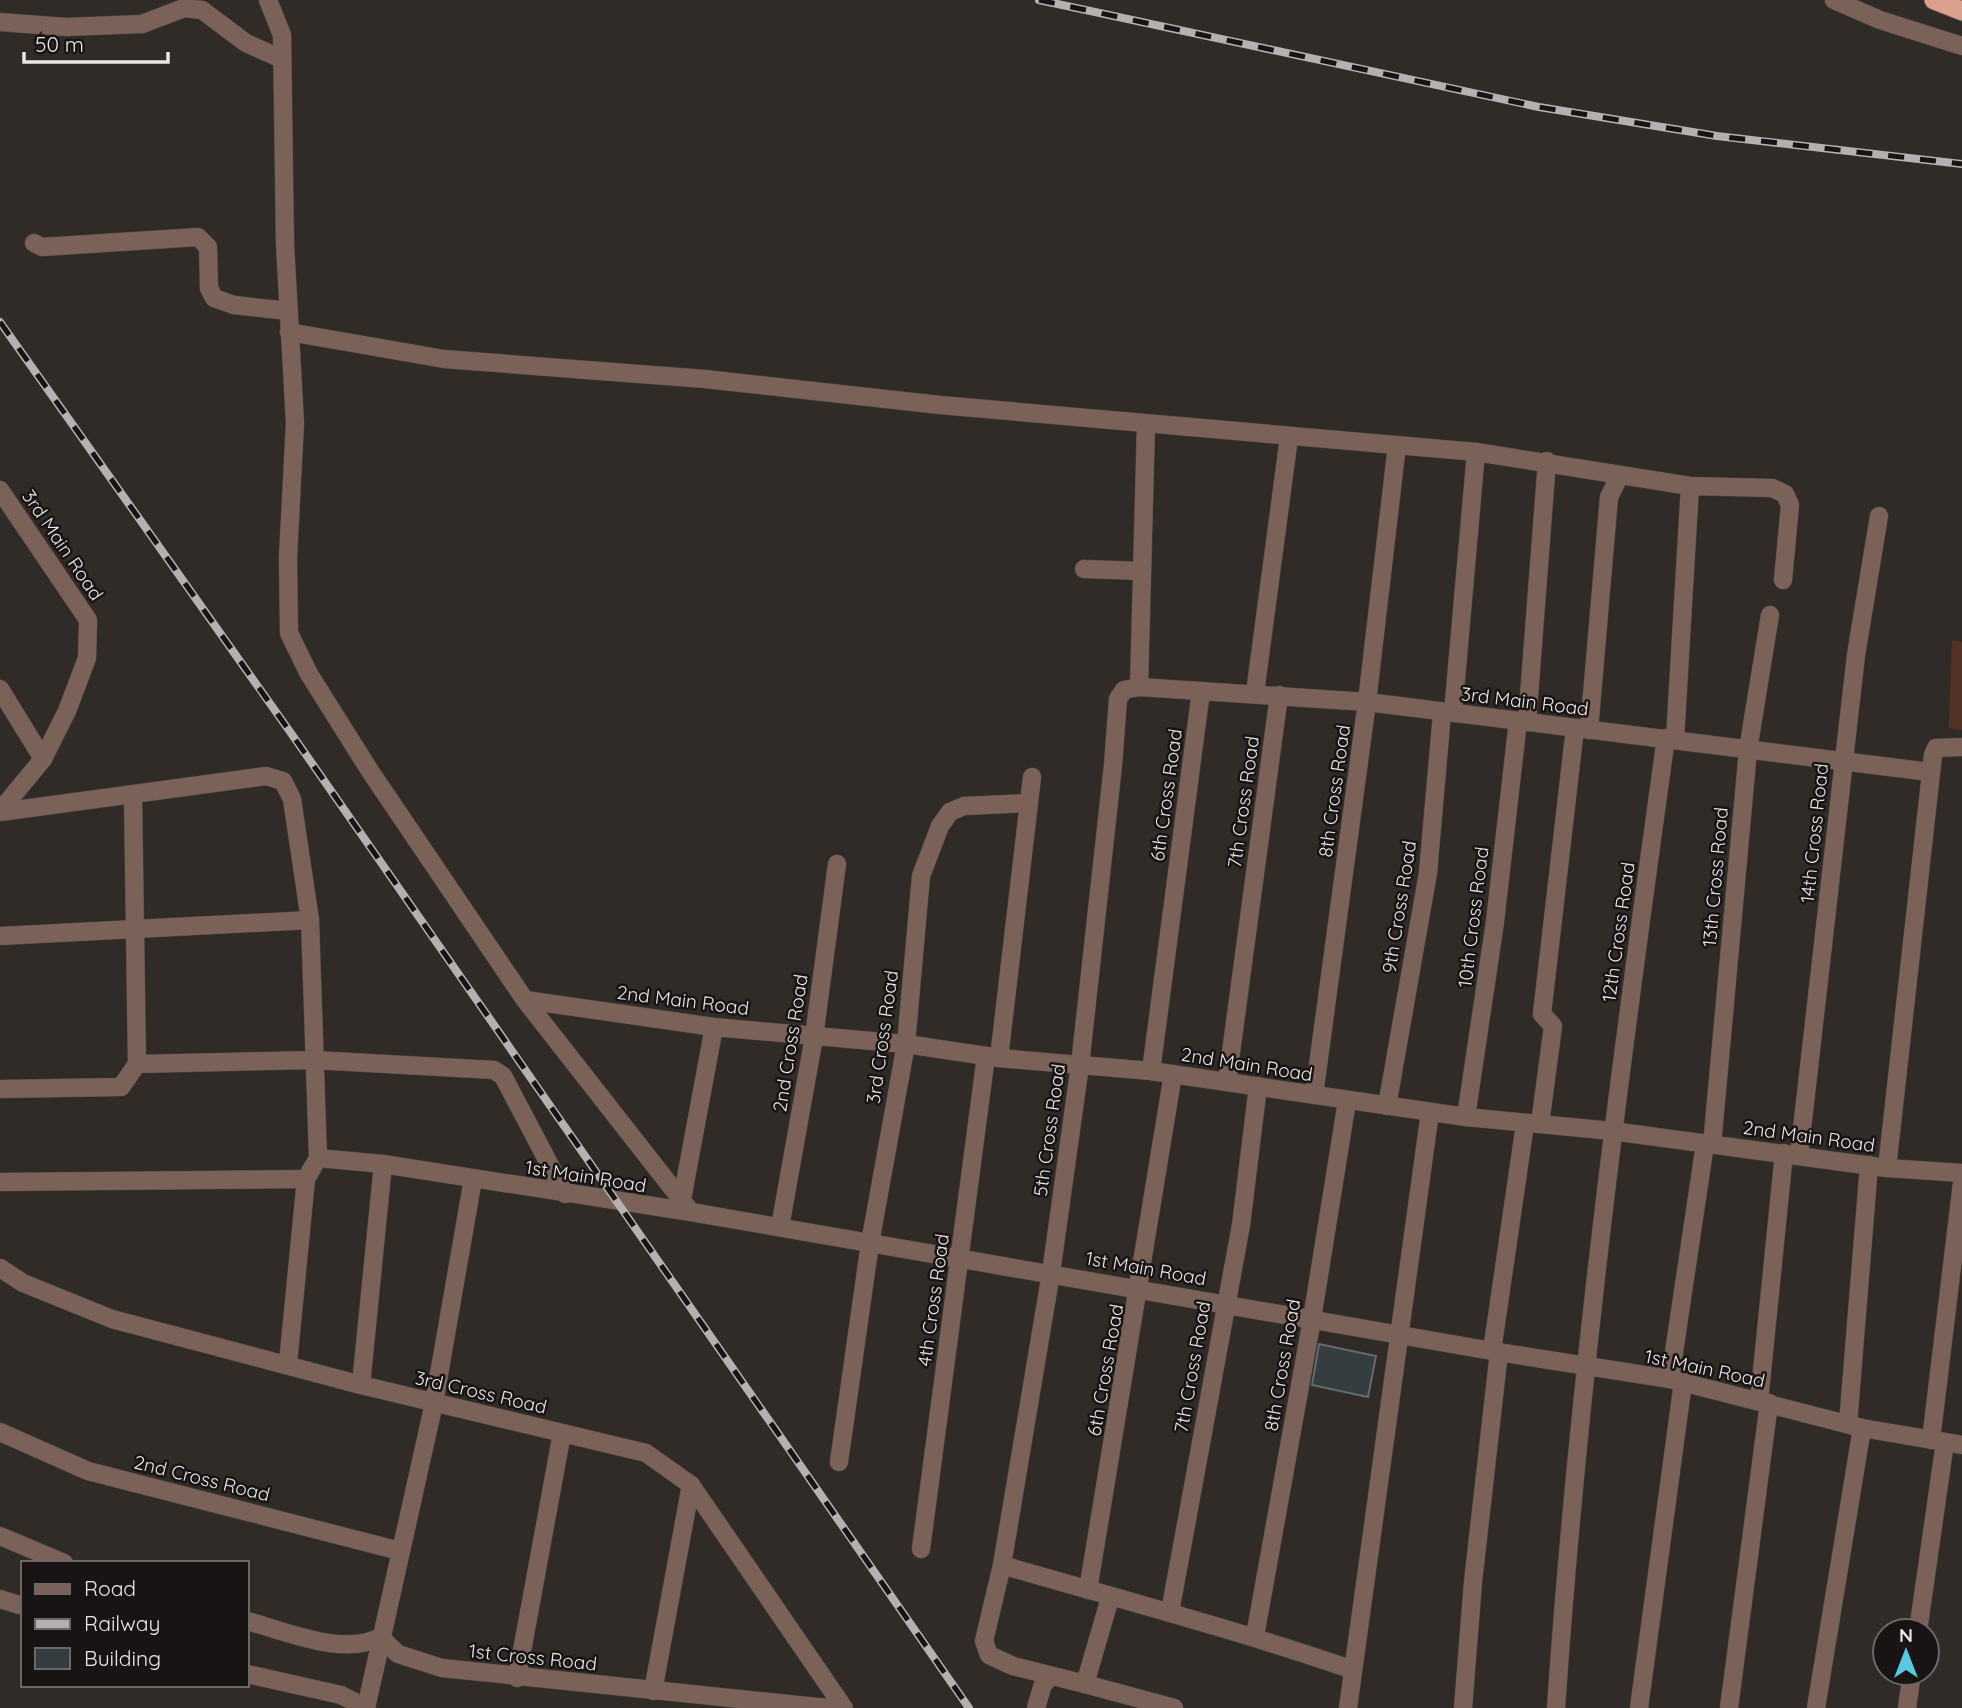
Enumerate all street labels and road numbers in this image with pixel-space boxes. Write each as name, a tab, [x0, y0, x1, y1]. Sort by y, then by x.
street label: 3rd Main Road	[17, 485, 109, 605]
street label: 3rd Main Road	[1460, 681, 1590, 721]
street label: 8th Cross Road	[1313, 723, 1355, 859]
street label: 6th Cross Road	[1145, 727, 1187, 863]
street label: 7th Cross Road	[1222, 734, 1264, 870]
street label: 14th Cross Road	[1795, 762, 1833, 904]
street label: 13th Cross Road	[1697, 806, 1733, 948]
street label: 9th Cross Road	[1377, 839, 1421, 975]
street label: 10th Cross Road	[1452, 845, 1494, 989]
street label: 12th Cross Road	[1596, 861, 1640, 1003]
street label: 3rd Cross Road	[861, 969, 903, 1105]
street label: 2nd Cross Road	[767, 972, 813, 1114]
street label: 2nd Main Road	[616, 980, 750, 1020]
street label: 2nd Main Road	[1180, 1042, 1314, 1086]
street label: 5th Cross Road	[1028, 1062, 1070, 1198]
street label: 2nd Main Road	[1742, 1115, 1876, 1157]
street label: 1st Main Road	[524, 1155, 648, 1197]
street label: 4th Cross Road	[912, 1232, 954, 1368]
street label: 1st Main Road	[1084, 1246, 1208, 1290]
street label: 8th Cross Road	[1259, 1297, 1305, 1433]
street label: 7th Cross Road	[1169, 1299, 1215, 1435]
street label: 6th Cross Road	[1082, 1302, 1128, 1438]
street label: 1st Main Road	[1643, 1344, 1767, 1392]
street label: 3rd Cross Road	[413, 1365, 549, 1419]
street label: 2nd Cross Road	[132, 1450, 272, 1506]
street label: 1st Cross Road	[468, 1638, 598, 1676]

